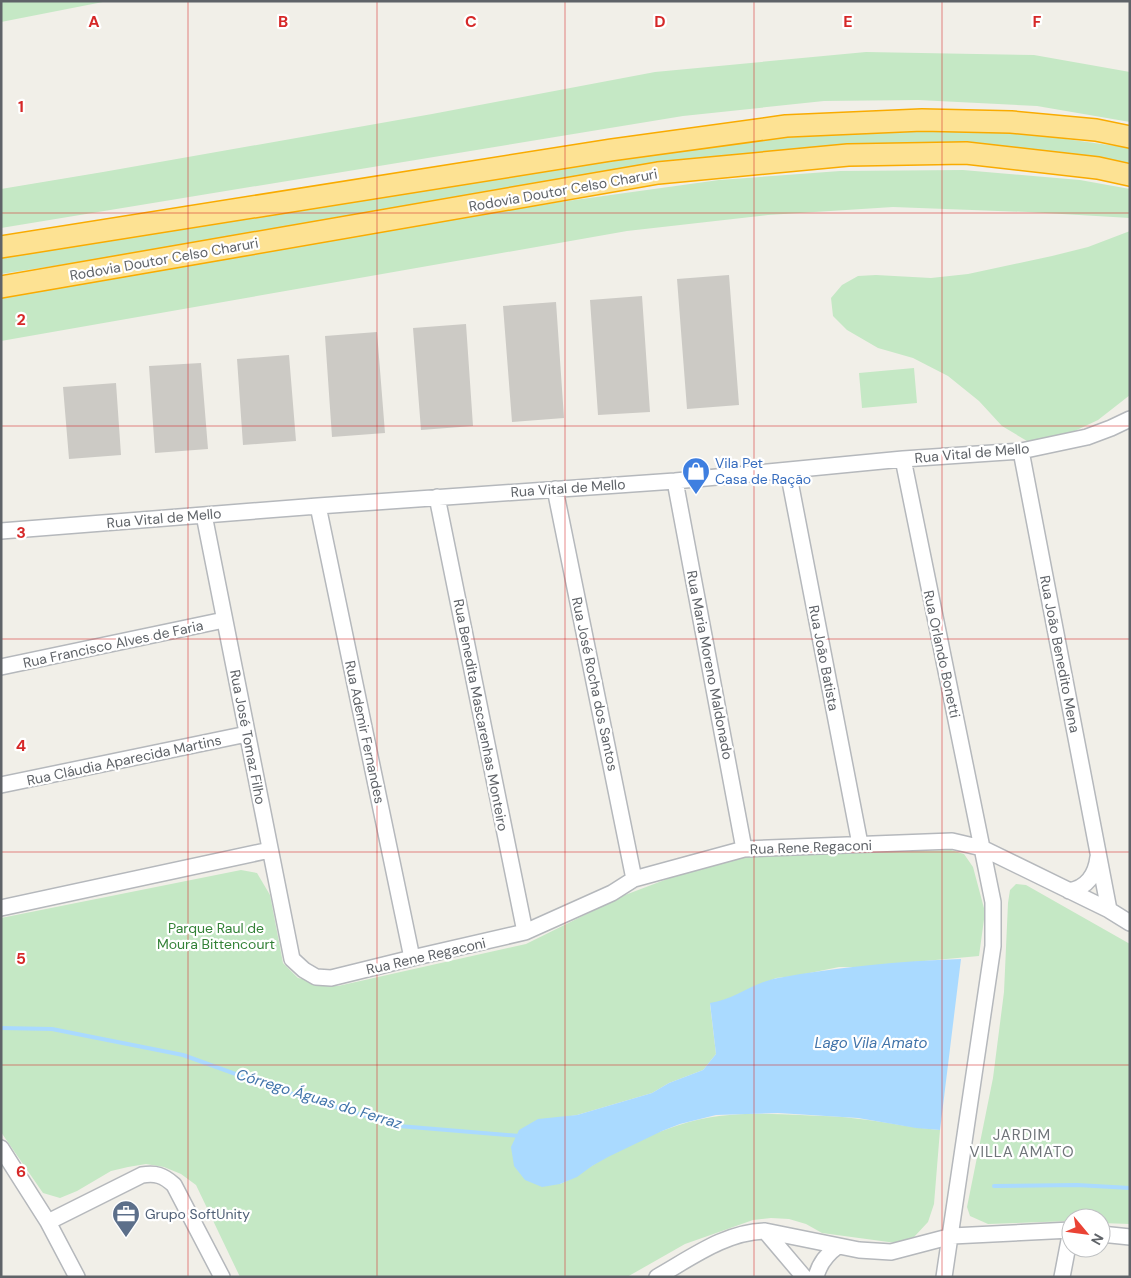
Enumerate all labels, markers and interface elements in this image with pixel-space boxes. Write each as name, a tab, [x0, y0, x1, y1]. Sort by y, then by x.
text: A	[88, 11, 100, 32]
text: B	[278, 11, 288, 32]
text: C	[465, 11, 477, 32]
text: D	[654, 11, 666, 32]
text: E	[843, 11, 853, 32]
text: F	[1033, 11, 1042, 32]
text: 1	[18, 96, 24, 117]
street label: Rodovia Doutor Celso Charuri	[467, 165, 659, 215]
street label: Rodovia Doutor Celso Charuri	[68, 234, 260, 284]
text: 2	[16, 309, 26, 330]
street label: Rua Vital de Mello	[914, 439, 1030, 467]
place label: Vila Pet Casa de Ração	[715, 454, 811, 488]
shop icon: Vila Pet Casa de Ração	[681, 456, 711, 495]
street label: Rua Vital de Mello	[510, 475, 626, 501]
street label: Rua Vital de Mello	[106, 504, 222, 532]
text: 3	[16, 522, 26, 543]
street label: Rua Maria Moreno Maldonado	[683, 569, 737, 761]
street label: Rua João Benedito Mena	[1036, 574, 1084, 734]
street label: Rua Orlando Bonetti	[920, 588, 964, 720]
street label: Rua José Rocha dos Santos	[568, 595, 622, 773]
street label: Rua Benedita Mascarenhas Monteiro	[450, 597, 512, 833]
street label: Rua João Batista	[805, 604, 843, 712]
street label: Rua Francisco Alves de Faria	[21, 616, 205, 672]
street label: Rua Ademir Fernandes	[341, 659, 389, 805]
street label: Rua José Tomaz Filho	[226, 668, 270, 806]
street label: Rua Cláudia Aparecida Martins	[25, 731, 223, 789]
text: 4	[16, 735, 26, 756]
street label: Rua Rene Regaconi	[750, 836, 872, 858]
park label: Parque Raul de Moura Bittencourt	[157, 919, 275, 953]
street label: Rua Rene Regaconi	[364, 933, 488, 979]
text: 5	[16, 948, 26, 969]
water label: Lago Vila Amato	[815, 1033, 928, 1053]
water label: Córrego Águas do Ferraz	[234, 1064, 404, 1134]
district label: JARDIM VILLA AMATO	[969, 1125, 1075, 1162]
text: 6	[16, 1161, 26, 1182]
office icon: Grupo SoftUnity	[111, 1199, 141, 1238]
place label: Grupo SoftUnity	[145, 1205, 250, 1223]
north arrow	[1061, 1208, 1111, 1258]
text: N	[1087, 1230, 1108, 1248]

